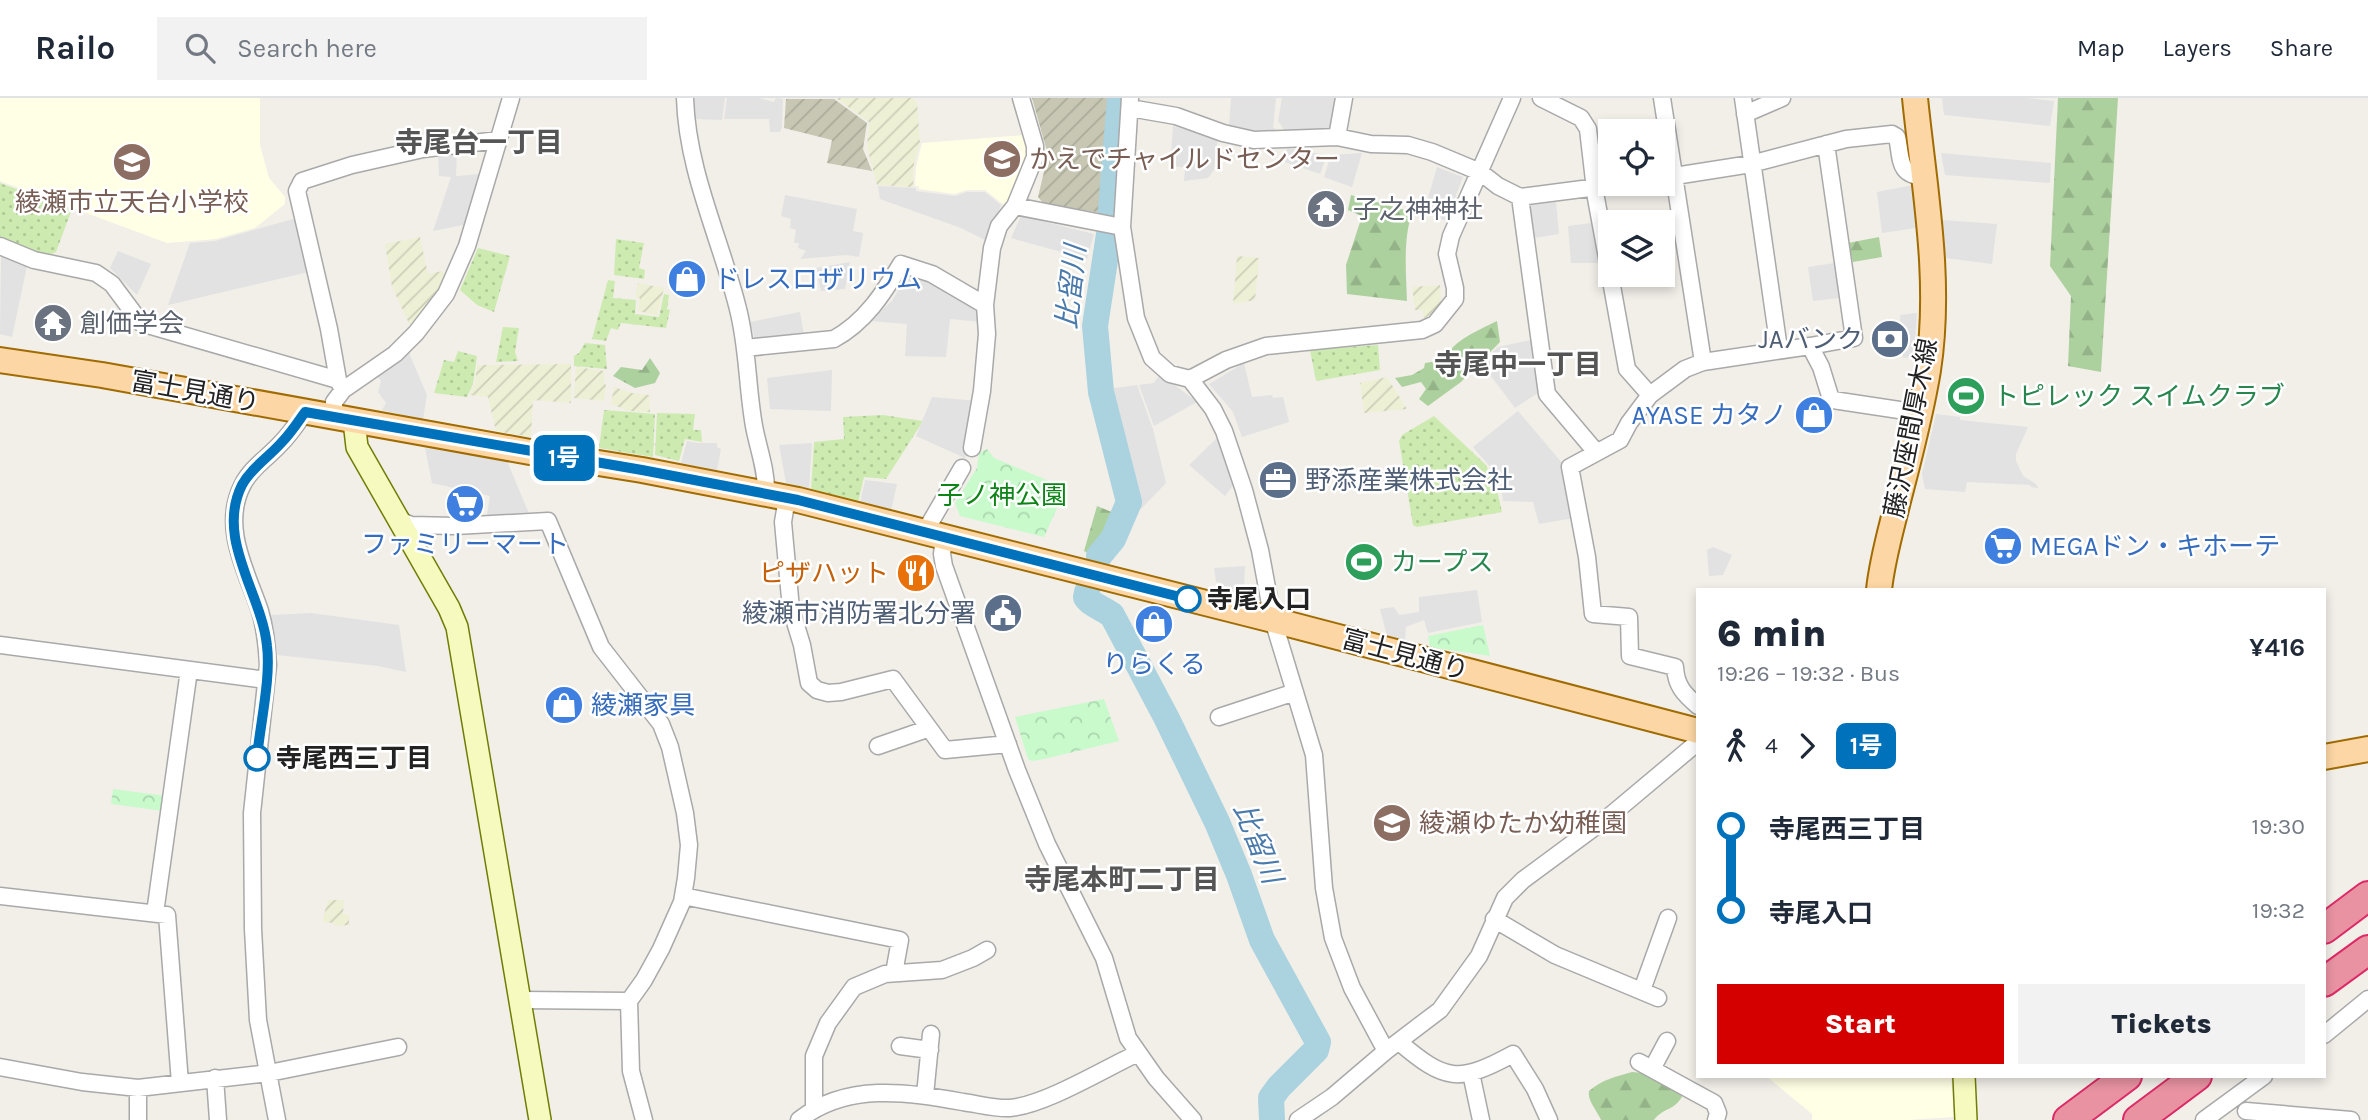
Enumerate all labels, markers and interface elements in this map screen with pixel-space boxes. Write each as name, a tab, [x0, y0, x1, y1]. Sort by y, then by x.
search box	[157, 17, 647, 80]
text: Railo	[35, 29, 115, 67]
icon: search	[181, 29, 219, 67]
text: Search here	[237, 33, 377, 64]
text: Map	[2077, 34, 2125, 62]
text: Layers	[2163, 34, 2232, 62]
text: Share	[2270, 34, 2333, 62]
map controls	[1598, 119, 1675, 287]
button: locate	[1598, 119, 1675, 196]
district label: 寺尾台一丁目	[395, 126, 563, 159]
school or university icon: かえでチャイルドセンター	[981, 138, 1023, 180]
school or university icon: 綾瀬市立天台小学校	[111, 141, 153, 183]
place label: かえでチャイルドセンター	[1029, 144, 1340, 175]
place label: 綾瀬市立天台小学校	[15, 187, 249, 218]
temple icon: 子之神神社	[1305, 188, 1347, 230]
place label: 子之神神社	[1353, 194, 1483, 225]
button: layers	[1598, 210, 1675, 287]
water label: 比留川	[1050, 241, 1092, 331]
shop icon: ドレスロザリウム	[666, 258, 708, 300]
place label: ドレスロザリウム	[714, 264, 922, 295]
temple icon: 創価学会	[32, 302, 74, 344]
place label: 創価学会	[80, 308, 184, 339]
bank icon: JAバンク	[1869, 318, 1911, 360]
place label: JAバンク	[1758, 324, 1863, 355]
street label: 藤沢座間厚木線	[1878, 336, 1944, 520]
district label: 寺尾中一丁目	[1434, 348, 1602, 381]
street label: 富士見通り	[128, 365, 262, 419]
sports icon: トピレック スイムクラブ	[1945, 375, 1987, 417]
place label: トピレック スイムクラブ	[1993, 381, 2285, 412]
shop icon: AYASE カタノ	[1793, 394, 1835, 436]
place label: AYASE カタノ	[1632, 400, 1787, 431]
line badge: 1号	[532, 435, 596, 481]
text: 1号	[548, 444, 580, 472]
office icon: 野添産業株式会社	[1257, 459, 1299, 501]
place label: 野添産業株式会社	[1305, 465, 1513, 496]
park label: 子ノ神公園	[937, 480, 1067, 511]
supermarket icon: ファミリーマート	[444, 483, 486, 525]
supermarket icon: MEGAドン・キホーテ	[1982, 525, 2024, 567]
place label: ファミリーマート	[361, 529, 569, 560]
place label: MEGAドン・キホーテ	[2030, 531, 2280, 562]
sports icon: カープス	[1343, 541, 1385, 583]
place label: カープス	[1391, 547, 1493, 578]
restaurant icon: ピザハット	[895, 552, 937, 594]
place label: ピザハット	[759, 558, 889, 589]
place label: 寺尾入口	[1207, 584, 1311, 615]
marker: 寺尾入口	[1175, 586, 1201, 612]
public building icon: 綾瀬市消防署北分署	[982, 592, 1024, 634]
place label: 綾瀬市消防署北分署	[742, 598, 976, 629]
shop icon: りらくる	[1133, 603, 1175, 645]
text: 6 min	[1717, 611, 1826, 656]
street label: 富士見通り	[1338, 623, 1472, 687]
text: ¥416	[2249, 632, 2305, 663]
place label: りらくる	[1102, 649, 1206, 680]
text: 19:26 – 19:32 · Bus	[1717, 660, 1900, 687]
shop icon: 綾瀬家具	[543, 684, 585, 726]
place label: 綾瀬家具	[591, 690, 695, 721]
icon: walk	[1717, 727, 1755, 765]
icon: forward	[1788, 727, 1826, 765]
text: 4	[1765, 732, 1778, 759]
text: 1号	[1850, 732, 1882, 760]
place label: 寺尾西三丁目	[276, 743, 432, 774]
marker: 寺尾西三丁目	[244, 745, 270, 771]
water label: 比留川	[1227, 798, 1290, 891]
school or university icon: 綾瀬ゆたか幼稚園	[1371, 802, 1413, 844]
place label: 綾瀬ゆたか幼稚園	[1419, 808, 1627, 839]
text: 19:30	[2252, 813, 2305, 840]
text: 寺尾西三丁目	[1769, 814, 1925, 845]
district label: 寺尾本町二丁目	[1024, 863, 1220, 896]
text: 19:32	[2252, 897, 2305, 924]
text: 寺尾入口	[1769, 898, 1873, 929]
button: Start	[1717, 984, 2004, 1064]
button: Tickets	[2018, 984, 2305, 1064]

